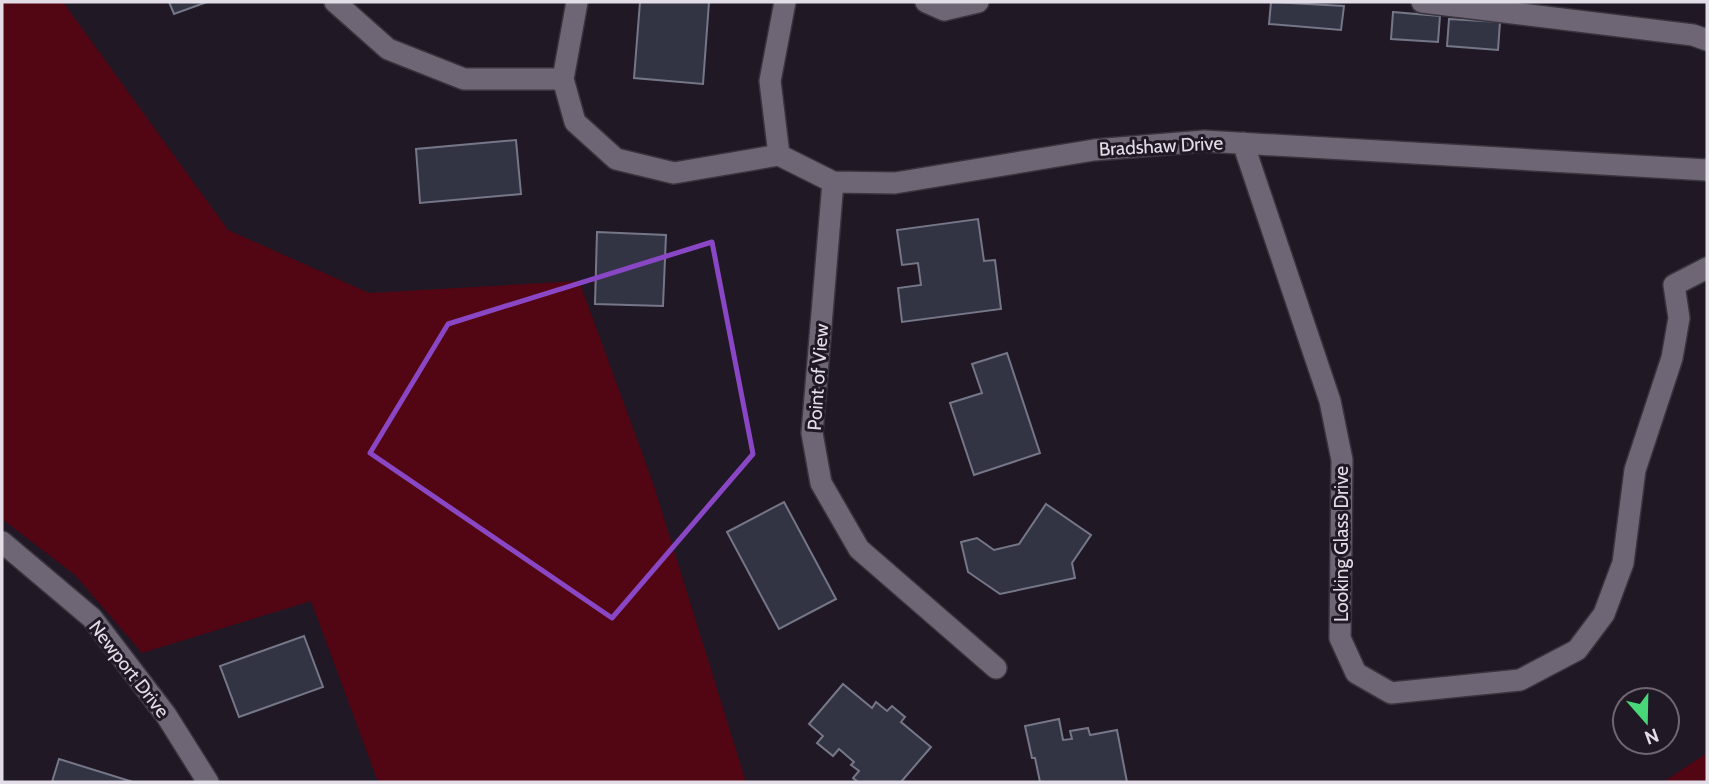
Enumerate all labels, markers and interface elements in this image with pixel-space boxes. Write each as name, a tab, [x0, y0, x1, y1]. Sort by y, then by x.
street label: Bradshaw Drive	[1098, 131, 1224, 161]
street label: Point of View	[803, 323, 833, 431]
street label: Looking Glass Drive	[1330, 466, 1353, 622]
street label: Newport Drive	[84, 616, 174, 722]
north arrow	[1611, 686, 1681, 756]
text: N	[1641, 723, 1662, 750]

